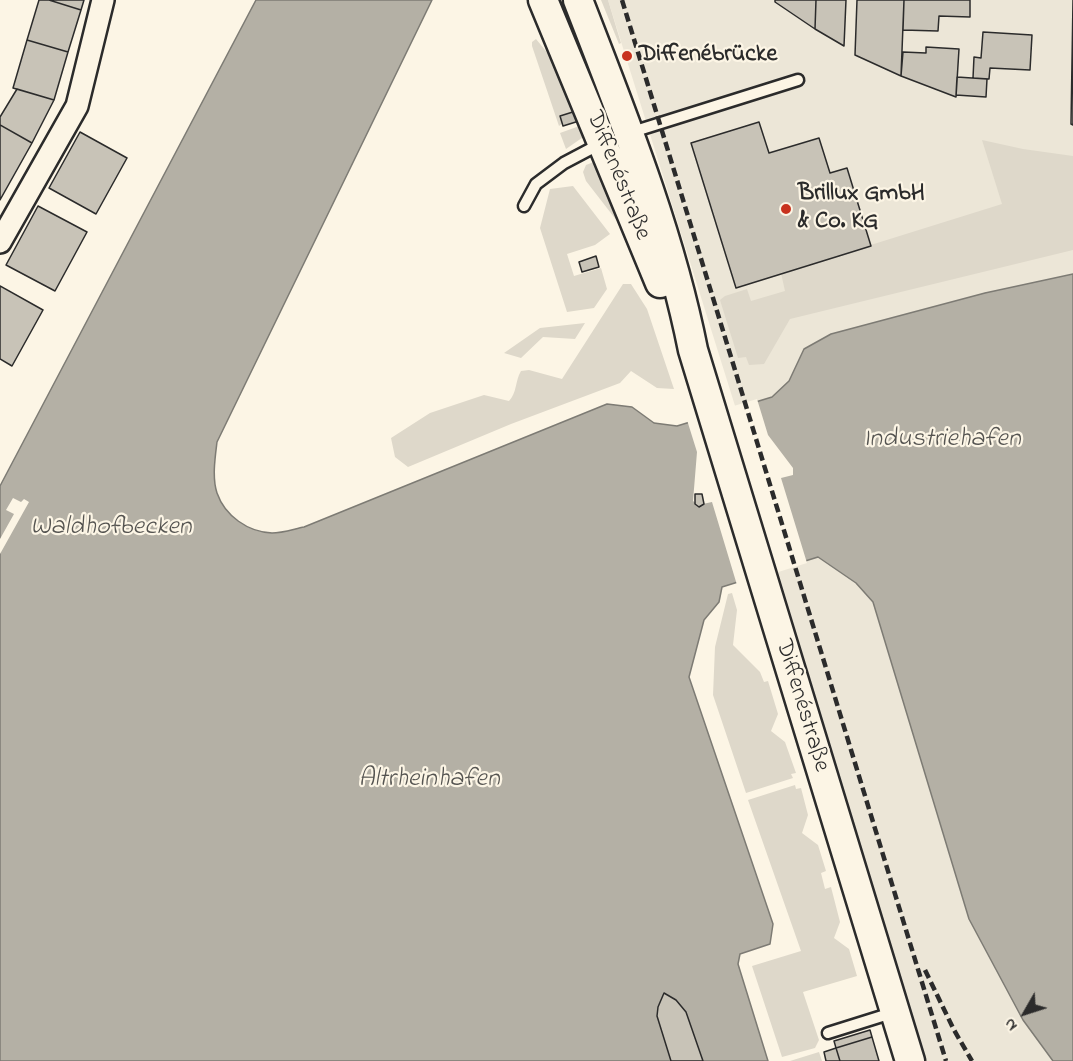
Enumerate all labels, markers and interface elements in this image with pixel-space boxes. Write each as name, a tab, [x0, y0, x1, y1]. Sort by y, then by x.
place label: Diffenébrücke	[639, 42, 777, 70]
marker: Diffenébrücke	[620, 49, 634, 63]
street label: Diffenéstraße	[578, 107, 656, 245]
place label: Brillux GmbH & Co. KG	[798, 181, 925, 237]
marker: Brillux GmbH & Co. KG	[779, 202, 793, 216]
water label: Industriehafen	[863, 425, 1021, 457]
water label: Waldhofbecken	[30, 513, 192, 545]
street label: Diffenéstraße	[767, 637, 835, 775]
water label: Altrheinhafen	[358, 765, 500, 797]
north arrow	[995, 983, 1055, 1043]
text: N	[998, 1013, 1024, 1036]

